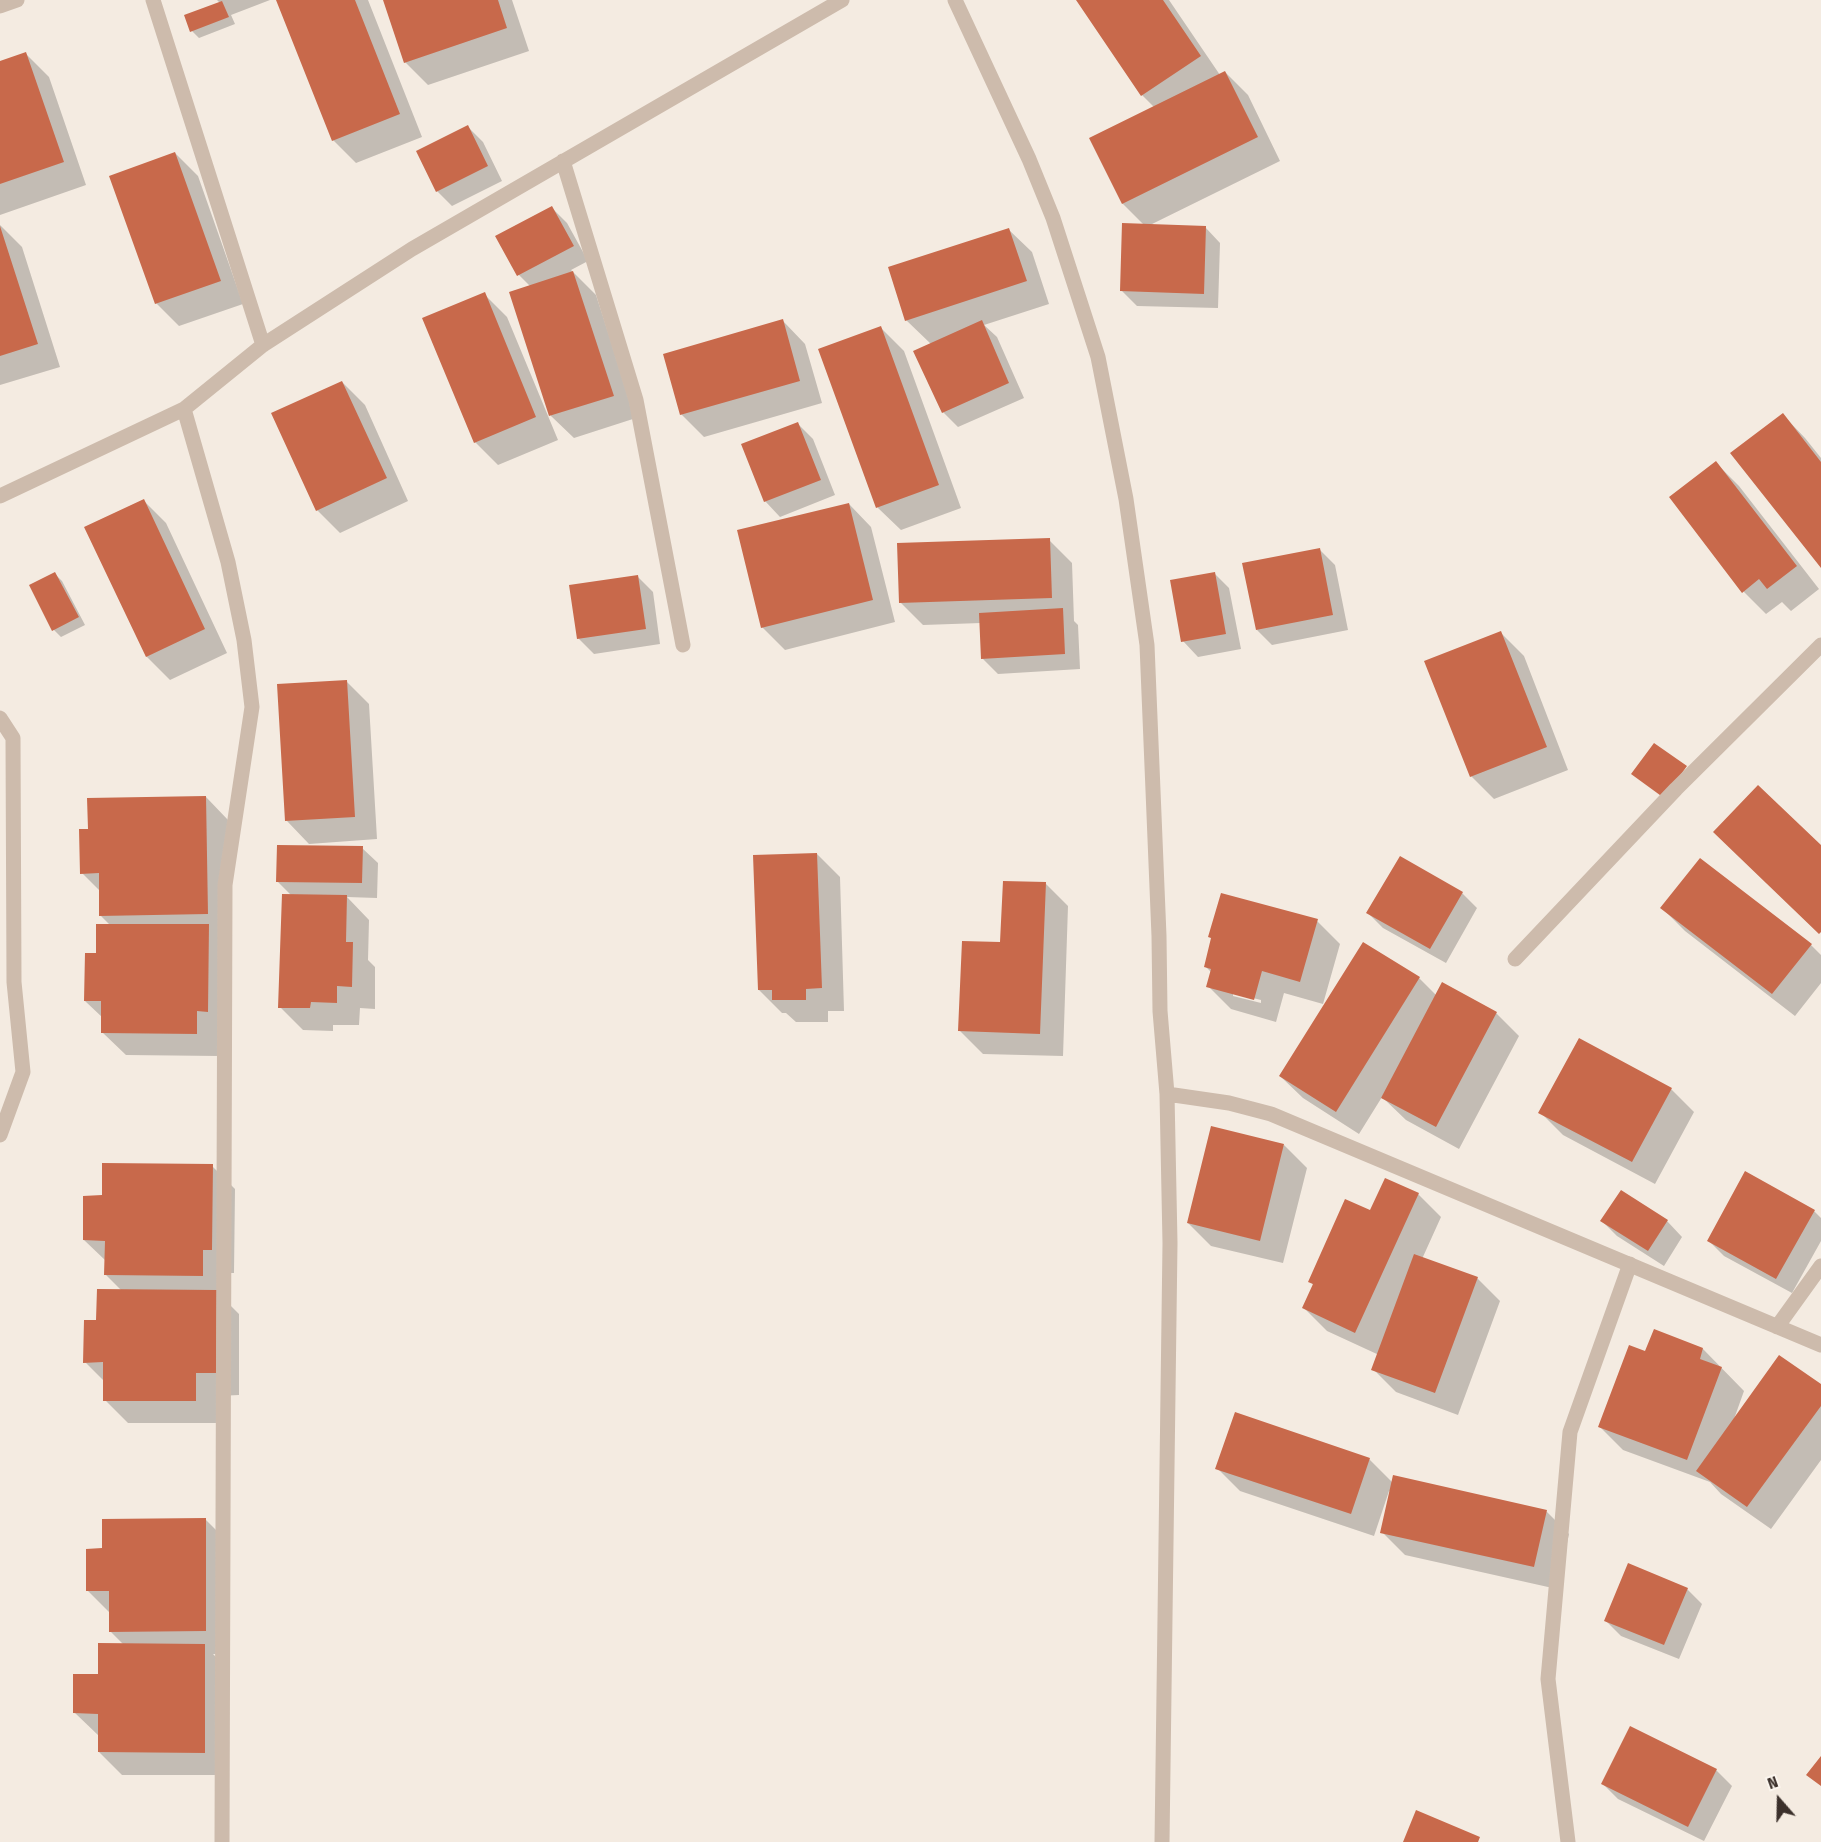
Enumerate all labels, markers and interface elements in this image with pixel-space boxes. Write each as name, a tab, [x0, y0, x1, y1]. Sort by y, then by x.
north arrow	[1749, 1770, 1809, 1830]
text: N	[1765, 1772, 1780, 1793]

